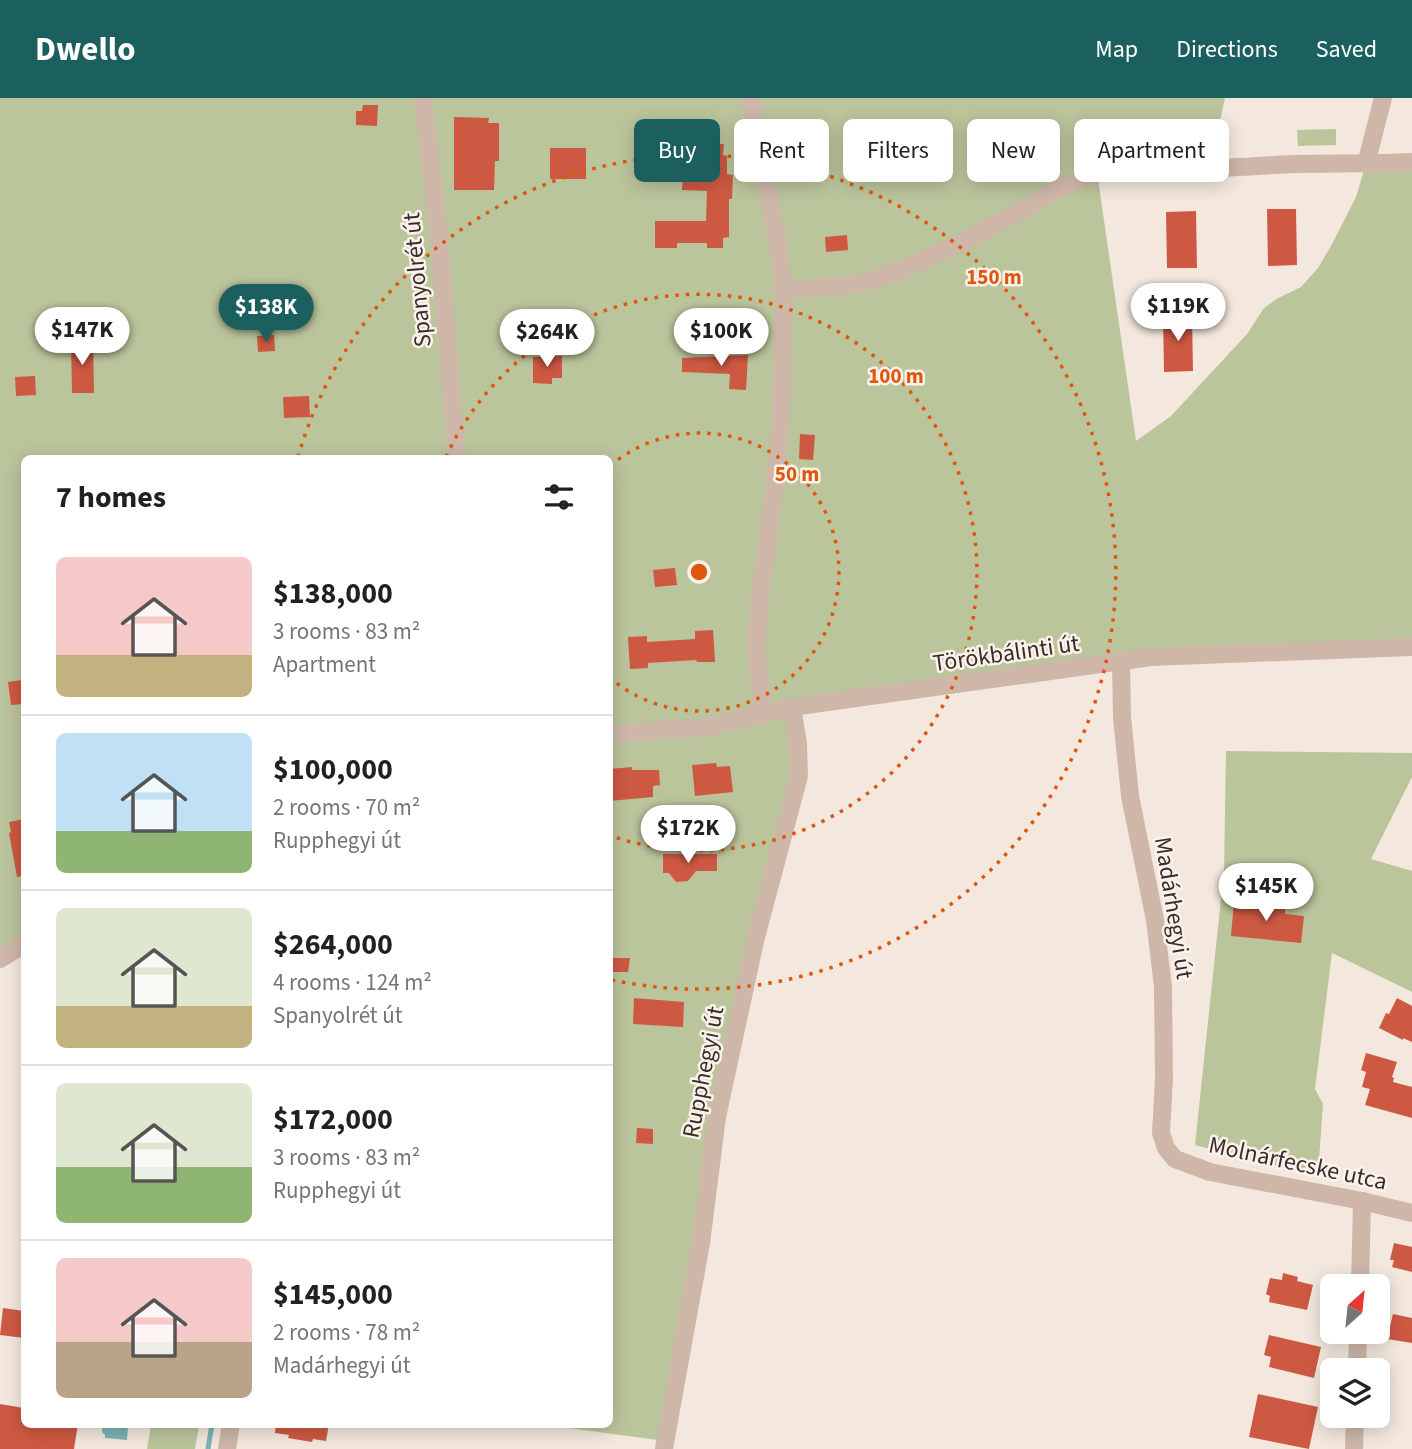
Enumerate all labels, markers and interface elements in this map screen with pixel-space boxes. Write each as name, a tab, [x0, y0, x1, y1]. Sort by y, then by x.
text: Dwello	[35, 26, 136, 73]
text: Map	[1095, 32, 1138, 67]
text: Directions	[1176, 32, 1278, 67]
text: Saved	[1316, 32, 1377, 67]
chip: Buy	[634, 119, 720, 182]
chip: Rent	[734, 119, 829, 182]
chip: Filters	[843, 119, 953, 182]
chip: New	[967, 119, 1060, 182]
chip: Apartment	[1074, 119, 1229, 182]
street label: Spanyolrét út	[394, 211, 441, 349]
text: 150 m	[966, 262, 1022, 292]
pin: $119K	[1129, 284, 1227, 343]
pin: $138K	[217, 285, 315, 344]
text: $119K	[1147, 289, 1209, 322]
text: $138K	[235, 290, 297, 323]
pin: $147K	[33, 308, 131, 367]
pin: $100K	[672, 308, 770, 368]
pin: $264K	[498, 310, 596, 369]
text: $147K	[51, 313, 113, 346]
text: $100K	[690, 314, 752, 347]
text: $264K	[516, 315, 578, 348]
text: 100 m	[868, 361, 924, 391]
text: 50 m	[775, 459, 819, 489]
text: 7 homes	[56, 476, 166, 519]
icon: filters	[540, 478, 578, 516]
centre of rings	[687, 560, 711, 584]
text: $138,000	[273, 572, 393, 615]
icon: home	[112, 585, 196, 669]
text: 3 rooms · 83 m²	[273, 615, 420, 648]
street label: Törökbálinti út	[931, 626, 1082, 681]
text: Apartment	[273, 648, 376, 681]
text: $100,000	[273, 748, 393, 791]
icon: home	[112, 761, 196, 845]
text: 2 rooms · 70 m²	[273, 791, 420, 824]
pin: $172K	[639, 806, 737, 865]
text: $172K	[657, 811, 719, 844]
text: Rupphegyi út	[273, 824, 401, 857]
street label: Madárhegyi út	[1145, 834, 1202, 982]
pin: $145K	[1217, 864, 1315, 923]
text: $145K	[1235, 869, 1297, 902]
text: $264,000	[273, 923, 393, 966]
icon: home	[112, 936, 196, 1020]
text: 4 rooms · 124 m²	[273, 966, 432, 999]
text: Spanyolrét út	[273, 999, 402, 1032]
street label: Rupphegyi út	[674, 1003, 733, 1141]
text: $172,000	[273, 1098, 393, 1141]
icon: home	[112, 1111, 196, 1195]
street label: Molnárfecske utca	[1205, 1127, 1390, 1199]
text: 3 rooms · 83 m²	[273, 1141, 420, 1174]
text: Rupphegyi út	[273, 1174, 401, 1207]
text: $145,000	[273, 1273, 393, 1316]
north arrow	[1320, 1274, 1390, 1344]
map controls	[1320, 1274, 1390, 1428]
icon: home	[112, 1286, 196, 1370]
text: 2 rooms · 78 m²	[273, 1316, 420, 1349]
text: Madárhegyi út	[273, 1349, 411, 1382]
button: layers	[1320, 1358, 1390, 1428]

